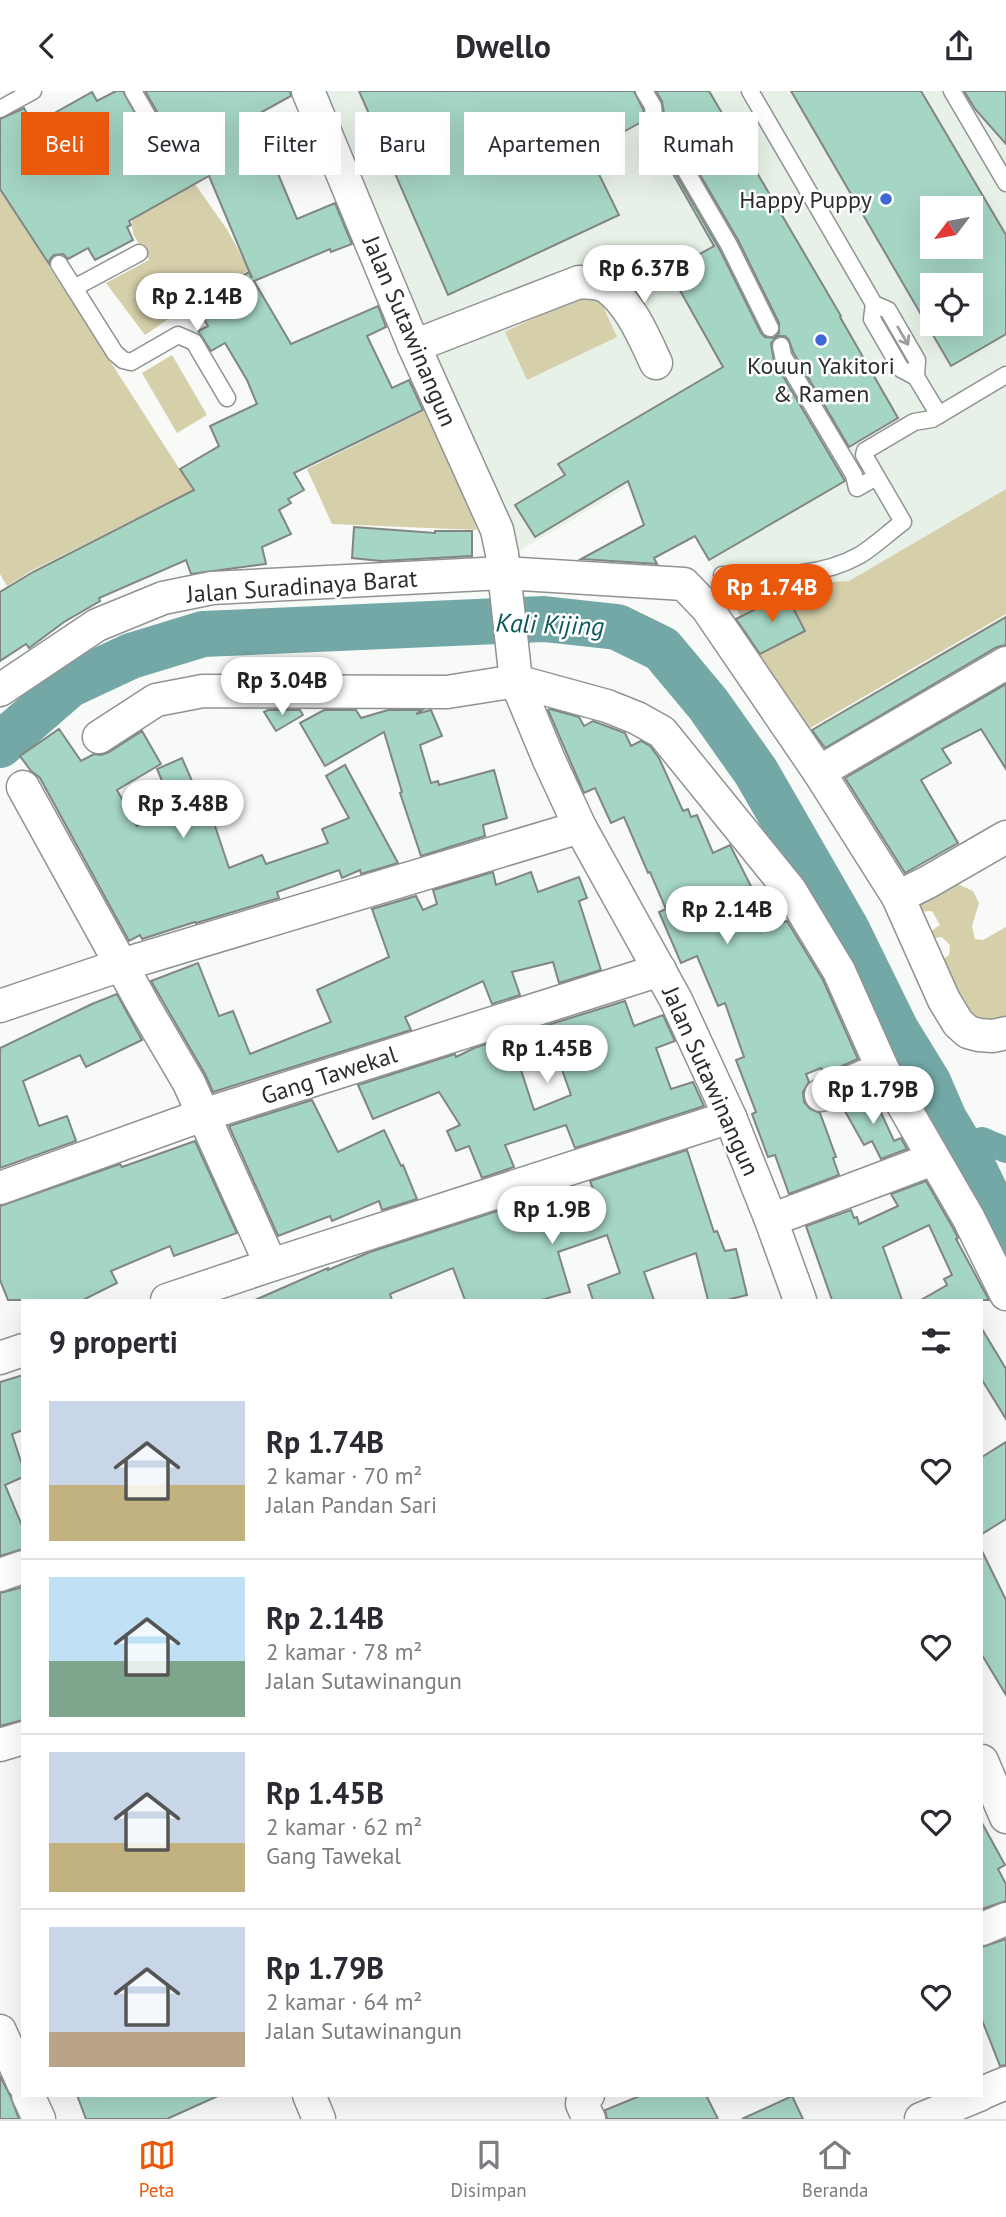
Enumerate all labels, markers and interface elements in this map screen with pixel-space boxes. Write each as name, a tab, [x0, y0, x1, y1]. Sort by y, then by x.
text: Dwello	[455, 25, 551, 67]
icon: back	[28, 27, 66, 65]
icon: share	[940, 27, 978, 65]
chip: Beli	[21, 112, 109, 175]
chip: Sewa	[123, 112, 225, 175]
chip: Filter	[239, 112, 341, 175]
chip: Baru	[355, 112, 450, 175]
chip: Apartemen	[464, 112, 625, 175]
chip: Rumah	[639, 112, 758, 175]
place label: Happy Puppy	[739, 184, 872, 215]
marker: Happy Puppy	[878, 191, 894, 207]
north arrow	[920, 196, 984, 259]
map controls	[920, 196, 983, 336]
street label: Jalan Sutawinangun	[355, 230, 464, 431]
pin: Rp 6.37B	[572, 245, 716, 305]
text: Rp 6.37B	[599, 253, 689, 282]
pin: Rp 2.14B	[125, 273, 269, 333]
button: locate	[920, 273, 983, 336]
text: Rp 2.14B	[152, 281, 242, 310]
one-way arrow	[896, 325, 910, 345]
marker: Kouun Yakitori & Ramen	[813, 332, 829, 348]
place label: Kouun Yakitori & Ramen	[747, 350, 895, 409]
street label: Jalan Suradinaya Barat	[185, 562, 418, 610]
pin: Rp 1.74B	[700, 565, 844, 624]
text: Rp 1.74B	[727, 572, 817, 601]
water label: Kali Kijing	[495, 606, 605, 642]
pin: Rp 3.04B	[210, 657, 354, 717]
text: Rp 3.04B	[237, 665, 327, 694]
pin: Rp 3.48B	[111, 781, 255, 840]
text: Rp 3.48B	[138, 788, 228, 817]
pin: Rp 2.14B	[655, 887, 799, 946]
text: Rp 2.14B	[682, 894, 772, 923]
street label: Jalan Sutawinangun	[655, 980, 767, 1181]
pin: Rp 1.45B	[475, 1025, 619, 1085]
text: Rp 1.45B	[502, 1033, 592, 1062]
street label: Gang Tawekal	[257, 1038, 401, 1112]
pin: Rp 1.79B	[801, 1067, 945, 1126]
text: Rp 1.79B	[828, 1074, 918, 1103]
pin: Rp 1.9B	[487, 1187, 617, 1246]
text: Rp 1.9B	[513, 1194, 591, 1223]
text: 9 properti	[49, 1322, 178, 1361]
icon: filters	[917, 1322, 955, 1360]
text: Rp 1.74B	[266, 1422, 384, 1461]
icon: home	[105, 1429, 189, 1513]
icon: heart	[917, 1452, 955, 1490]
text: 2 kamar · 70 m²	[266, 1461, 422, 1490]
text: Jalan Pandan Sari	[266, 1490, 437, 1519]
text: Rp 2.14B	[266, 1598, 384, 1637]
icon: home	[105, 1605, 189, 1689]
icon: heart	[917, 1628, 955, 1666]
text: 2 kamar · 78 m²	[266, 1637, 422, 1666]
text: Jalan Sutawinangun	[266, 1666, 462, 1695]
text: Rp 1.45B	[266, 1773, 384, 1812]
icon: home	[105, 1780, 189, 1864]
icon: heart	[917, 1803, 955, 1841]
text: 2 kamar · 62 m²	[266, 1812, 422, 1841]
text: Gang Tawekal	[266, 1841, 401, 1870]
text: Rp 1.79B	[266, 1948, 384, 1987]
icon: home	[105, 1955, 189, 2039]
icon: heart	[917, 1978, 955, 2016]
text: 2 kamar · 64 m²	[266, 1987, 422, 2016]
text: Jalan Sutawinangun	[266, 2016, 462, 2045]
tab: Peta	[138, 2136, 176, 2202]
tab: Disimpan	[451, 2136, 527, 2202]
tab: Beranda	[802, 2136, 868, 2202]

